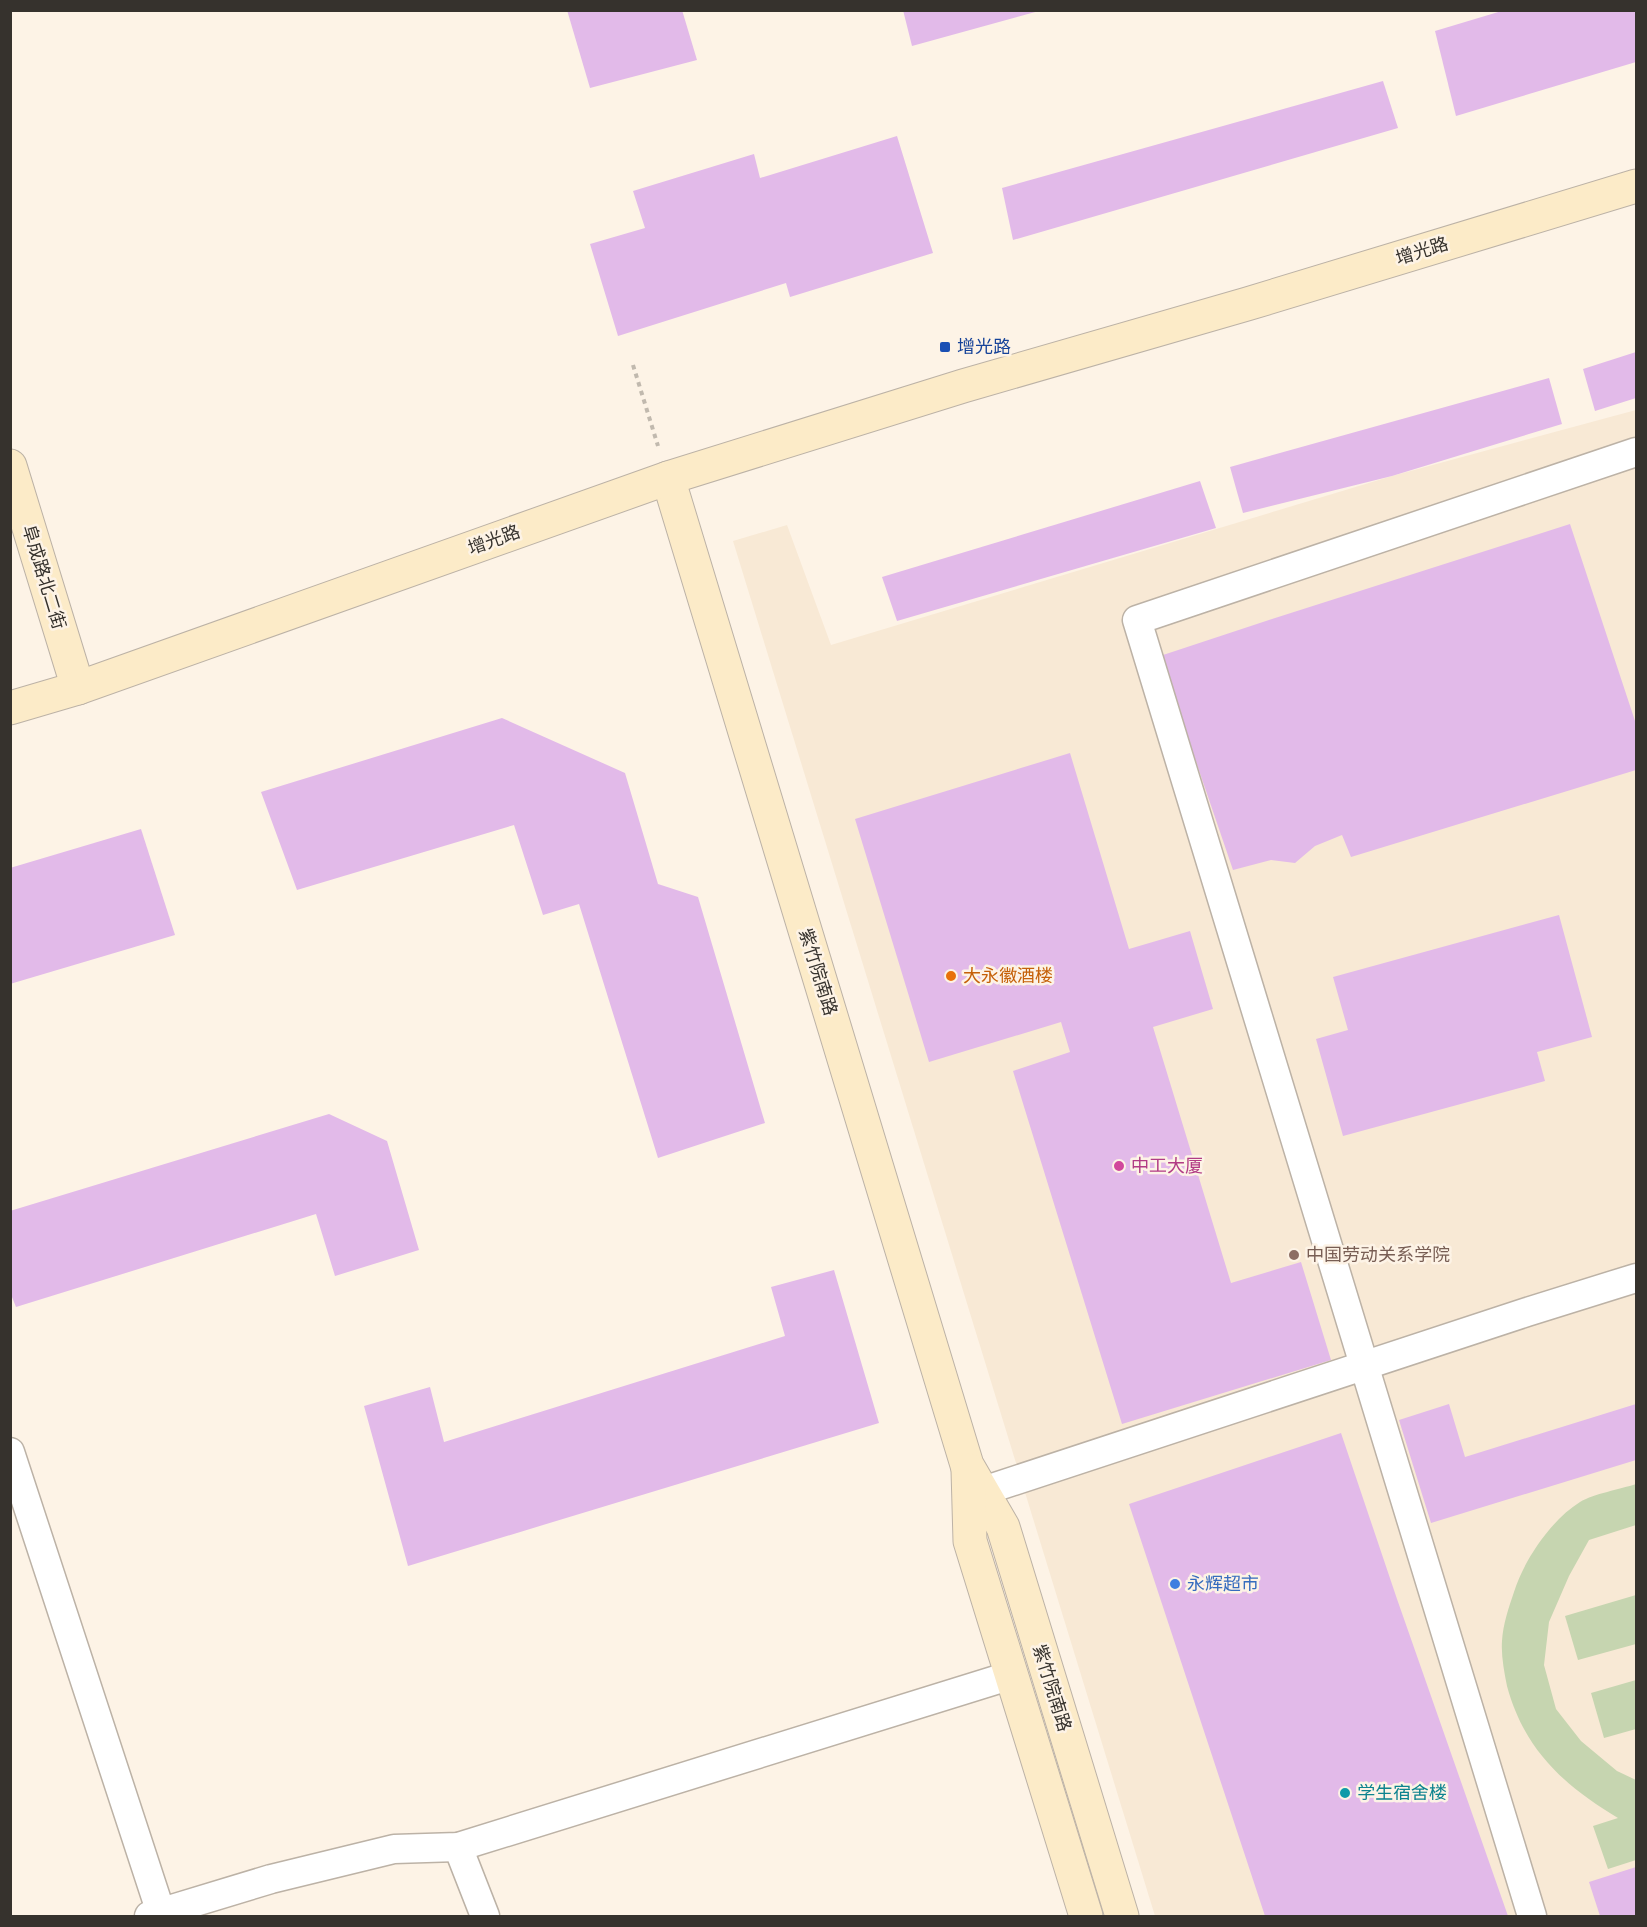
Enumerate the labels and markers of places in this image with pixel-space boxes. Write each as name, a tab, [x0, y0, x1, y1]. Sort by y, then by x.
place label: 增光路	[957, 336, 1011, 357]
marker: 增光路	[938, 340, 952, 354]
place label: 大永徽酒楼	[963, 965, 1053, 986]
marker: 大永徽酒楼	[944, 969, 958, 983]
place label: 中工大厦	[1131, 1155, 1203, 1176]
marker: 中工大厦	[1112, 1159, 1126, 1173]
place label: 中国劳动关系学院	[1306, 1244, 1450, 1265]
marker: 中国劳动关系学院	[1287, 1248, 1301, 1262]
place label: 永辉超市	[1187, 1573, 1259, 1594]
marker: 永辉超市	[1168, 1577, 1182, 1591]
place label: 学生宿舍楼	[1357, 1782, 1447, 1803]
marker: 学生宿舍楼	[1338, 1786, 1352, 1800]

